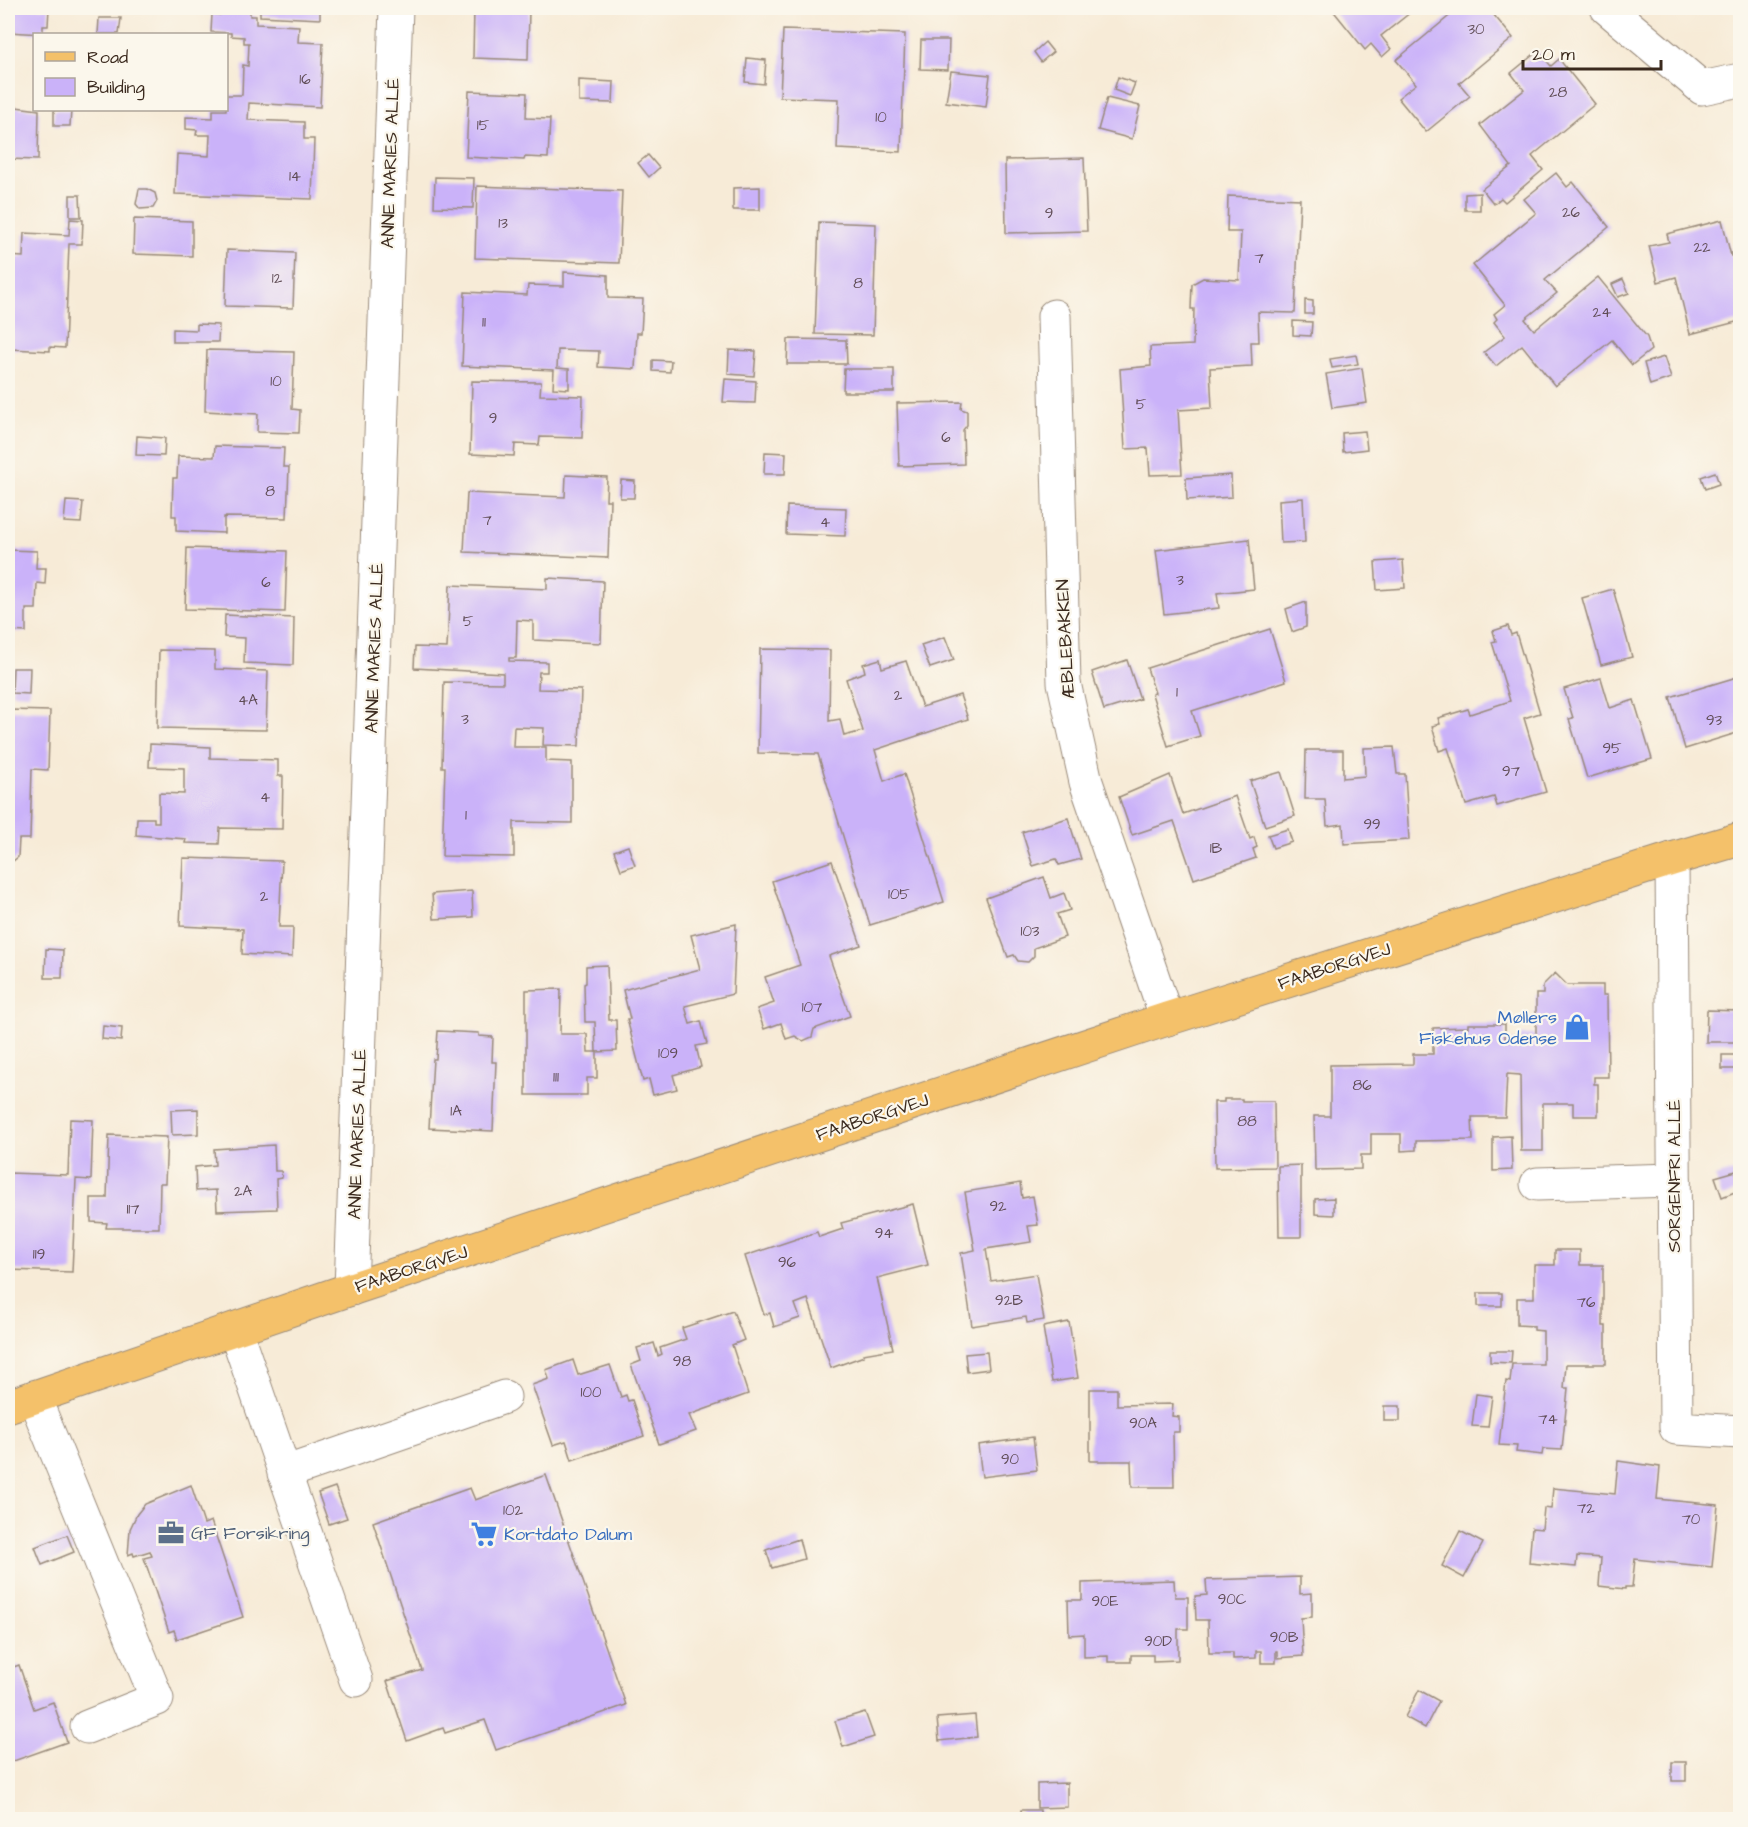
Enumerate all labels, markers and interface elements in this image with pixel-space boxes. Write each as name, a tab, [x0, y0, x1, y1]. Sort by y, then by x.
house number: 30	[1467, 19, 1485, 40]
legend	[33, 33, 228, 111]
scale bar	[1523, 33, 1661, 71]
text: 20 m	[1532, 42, 1575, 67]
text: Road	[87, 45, 128, 70]
house number: 16	[299, 69, 311, 90]
text: Building	[87, 75, 145, 101]
street label: ANNE MARIES ALLÉ	[375, 77, 406, 249]
house number: 28	[1549, 82, 1567, 103]
house number: 10	[875, 107, 887, 128]
house number: 15	[477, 115, 490, 136]
house number: 14	[289, 166, 301, 187]
house number: 26	[1562, 202, 1581, 223]
house number: 9	[1045, 203, 1053, 224]
house number: 13	[498, 213, 508, 234]
house number: 22	[1693, 237, 1711, 258]
house number: 7	[1254, 248, 1264, 269]
house number: 12	[272, 268, 283, 289]
house number: 8	[853, 273, 863, 294]
house number: 24	[1593, 302, 1611, 323]
house number: 11	[482, 312, 486, 333]
house number: 10	[270, 371, 282, 392]
house number: 5	[1136, 394, 1147, 415]
house number: 9	[489, 408, 497, 429]
house number: 6	[941, 427, 951, 448]
house number: 8	[265, 481, 275, 502]
house number: 7	[482, 510, 492, 531]
house number: 4	[820, 512, 830, 533]
street label: ANNE MARIES ALLÉ	[359, 562, 390, 734]
house number: 3	[1176, 570, 1184, 591]
house number: 6	[261, 572, 271, 593]
street label: ÆBLEBAKKEN	[1050, 579, 1081, 699]
house number: 5	[463, 611, 474, 632]
house number: 1	[1176, 682, 1178, 703]
house number: 2	[894, 685, 903, 706]
house number: 4A	[238, 690, 258, 711]
house number: 3	[461, 709, 469, 730]
house number: 93	[1706, 710, 1722, 731]
house number: 95	[1602, 738, 1622, 759]
house number: 97	[1502, 761, 1520, 782]
house number: 4	[260, 787, 270, 808]
house number: 1	[465, 805, 467, 826]
house number: 99	[1363, 814, 1381, 835]
house number: 1B	[1210, 838, 1223, 859]
house number: 105	[888, 884, 910, 905]
house number: 2	[260, 886, 269, 907]
house number: 103	[1020, 921, 1040, 942]
street label: FAABORGVEJ	[1275, 936, 1394, 996]
house number: 107	[802, 997, 822, 1018]
place label: Møllers Fiskehus Odense	[1419, 1005, 1557, 1051]
shop icon: Møllers Fiskehus Odense	[1562, 1012, 1592, 1042]
house number: 109	[658, 1043, 678, 1064]
street label: ANNE MARIES ALLÉ	[342, 1048, 373, 1220]
house number: 111	[553, 1067, 559, 1088]
house number: 86	[1352, 1075, 1372, 1096]
street label: FAABORGVEJ	[813, 1087, 932, 1147]
street label: SORGENFRI ALLÉ	[1662, 1099, 1687, 1253]
house number: 1A	[450, 1101, 462, 1122]
house number: 88	[1237, 1111, 1257, 1132]
house number: 2A	[234, 1181, 252, 1202]
house number: 92	[989, 1196, 1007, 1217]
house number: 117	[126, 1199, 140, 1220]
house number: 94	[875, 1223, 893, 1244]
street label: FAABORGVEJ	[352, 1239, 471, 1299]
house number: 119	[33, 1244, 45, 1265]
house number: 96	[778, 1252, 797, 1273]
house number: 92B	[995, 1290, 1023, 1311]
house number: 76	[1577, 1292, 1596, 1313]
house number: 98	[673, 1351, 691, 1372]
house number: 100	[581, 1382, 602, 1403]
house number: 74	[1538, 1409, 1558, 1430]
house number: 90A	[1129, 1413, 1157, 1434]
house number: 90	[1001, 1449, 1020, 1470]
house number: 72	[1577, 1498, 1595, 1519]
house number: 102	[503, 1500, 523, 1521]
house number: 70	[1682, 1509, 1701, 1530]
office icon: GF Forsikring	[156, 1518, 186, 1548]
supermarket icon: Kortdato Dalum	[469, 1519, 499, 1549]
place label: GF Forsikring	[191, 1521, 309, 1547]
place label: Kortdato Dalum	[504, 1522, 632, 1547]
house number: 90C	[1218, 1589, 1247, 1610]
house number: 90E	[1092, 1591, 1119, 1612]
house number: 90B	[1270, 1627, 1299, 1648]
house number: 90D	[1144, 1631, 1172, 1652]

